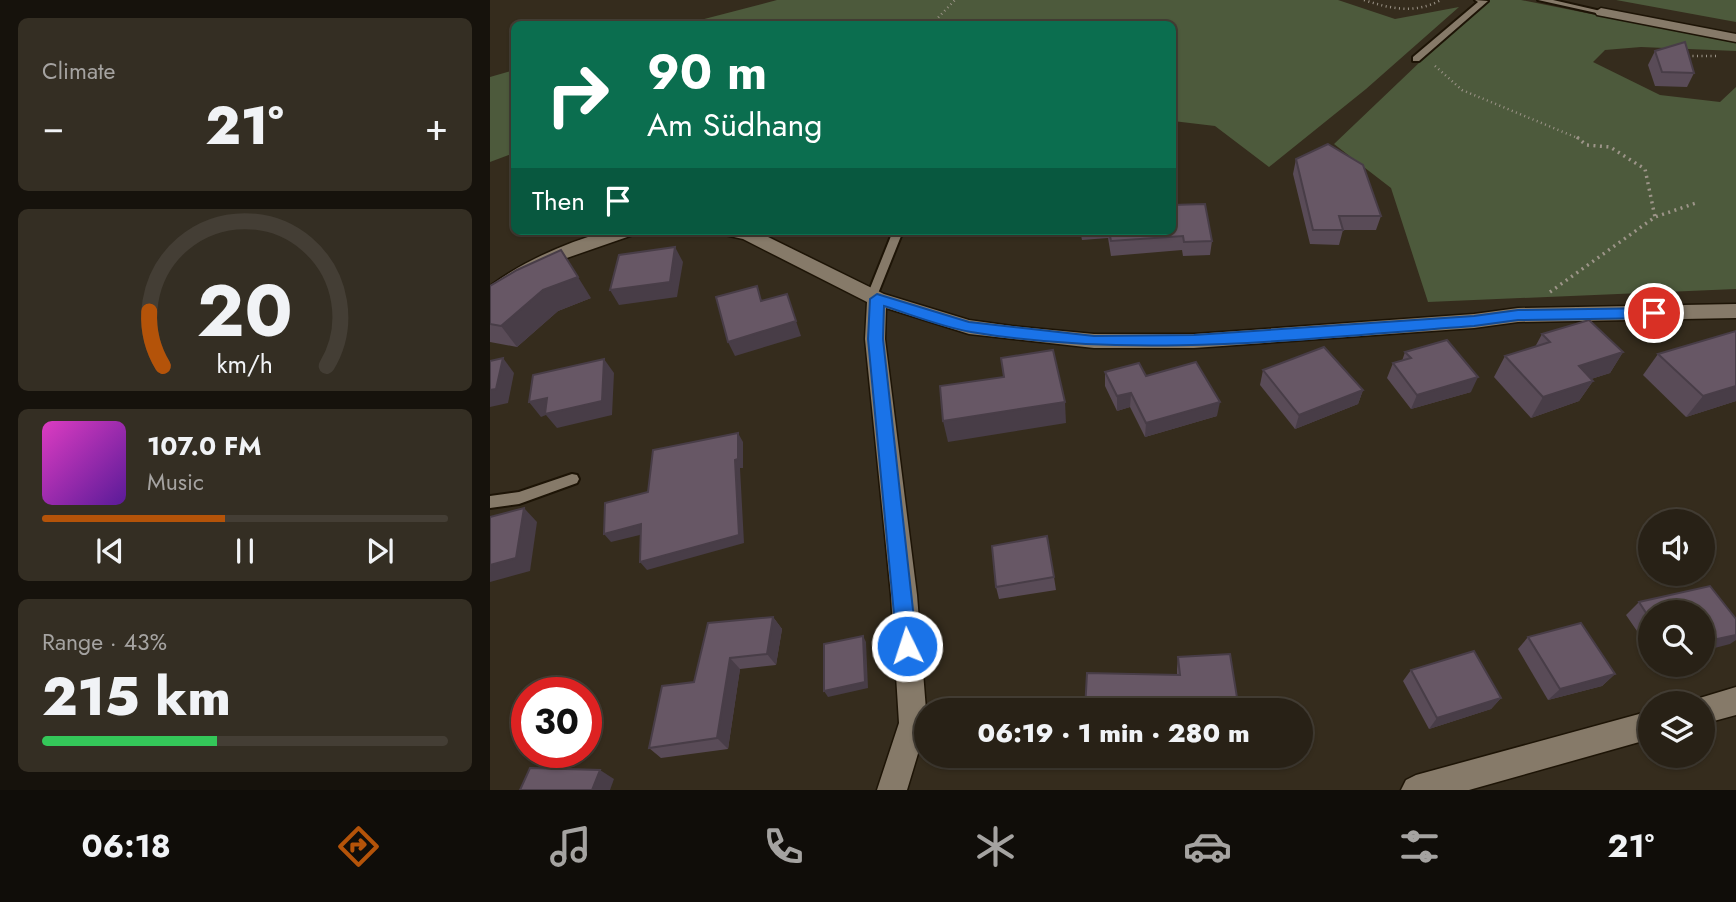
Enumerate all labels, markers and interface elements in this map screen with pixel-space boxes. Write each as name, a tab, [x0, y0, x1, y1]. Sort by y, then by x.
text: 90 m	[647, 37, 767, 107]
icon: right	[532, 49, 623, 140]
text: Climate	[42, 54, 115, 88]
text: 21°	[205, 88, 284, 164]
text: −	[42, 99, 64, 154]
text: +	[425, 99, 448, 154]
text: Am Südhang	[647, 102, 823, 148]
text: Then	[532, 182, 585, 220]
icon: arrive	[599, 182, 637, 220]
text: 20	[197, 258, 293, 363]
pin	[1624, 283, 1684, 343]
icon: arrive	[1635, 294, 1673, 332]
text: km/h	[217, 345, 273, 381]
text: 107.0 FM	[147, 427, 261, 465]
text: Music	[147, 465, 204, 499]
map controls	[1638, 509, 1715, 768]
button: sound	[1638, 509, 1715, 586]
icon: previous	[91, 532, 129, 570]
icon: pause	[226, 532, 264, 570]
icon: next	[361, 532, 399, 570]
button: search	[1638, 600, 1715, 677]
position arrow	[870, 609, 944, 683]
text: Range · 43%	[42, 625, 167, 659]
text: 215 km	[42, 659, 231, 735]
speed limit sign: 30	[511, 677, 602, 768]
button: layers	[1638, 691, 1715, 768]
text: 06:19 · 1 min · 280 m	[977, 714, 1250, 752]
icon: directions	[334, 822, 383, 871]
icon: music	[546, 822, 595, 871]
icon: phone	[759, 822, 808, 871]
icon: climate	[971, 822, 1020, 871]
icon: car	[1183, 822, 1232, 871]
icon: filters	[1395, 822, 1444, 871]
text: 06:18	[82, 823, 171, 869]
text: 21°	[1608, 823, 1654, 869]

